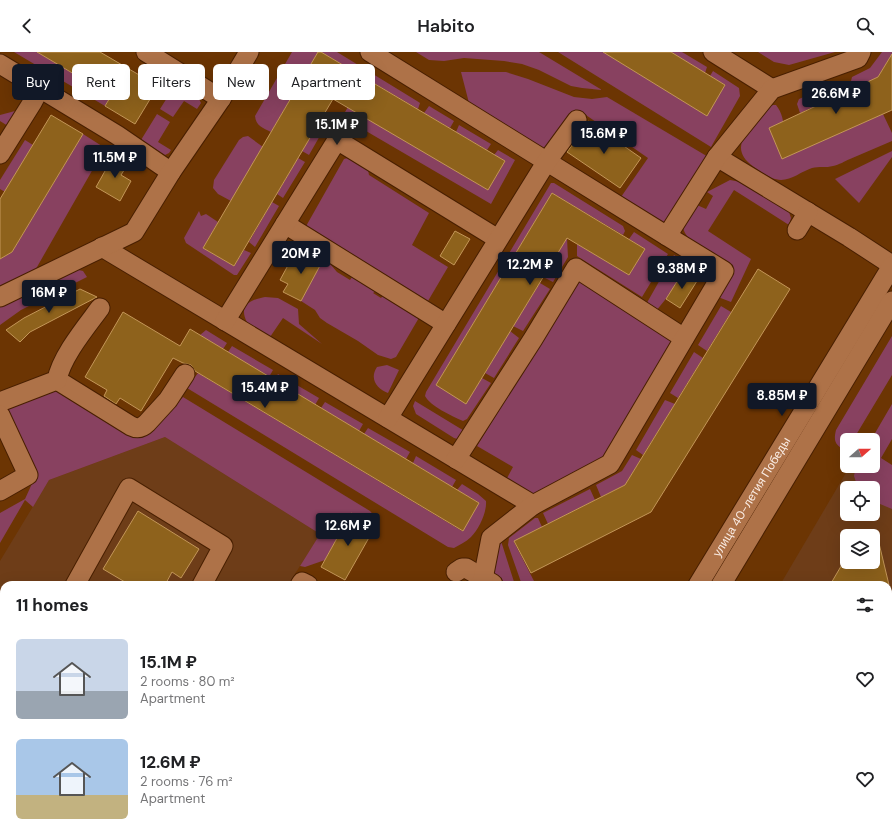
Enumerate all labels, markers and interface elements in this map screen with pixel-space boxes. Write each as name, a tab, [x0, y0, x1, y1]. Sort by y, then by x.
text: Habito	[417, 14, 475, 38]
icon: back	[16, 15, 38, 37]
icon: search	[854, 15, 876, 37]
chip: Buy	[12, 64, 64, 100]
chip: Rent	[72, 64, 130, 100]
chip: Filters	[138, 64, 205, 100]
chip: New	[213, 64, 269, 100]
chip: Apartment	[277, 64, 375, 100]
pin: 26.6M ₽	[799, 81, 873, 115]
text: 26.6M ₽	[811, 85, 861, 102]
pin: 15.1M ₽	[300, 112, 374, 146]
text: 15.1M ₽	[315, 116, 359, 133]
pin: 15.6M ₽	[567, 121, 641, 155]
text: 15.6M ₽	[580, 125, 628, 142]
pin: 11.5M ₽	[78, 145, 152, 179]
text: 11.5M ₽	[93, 149, 137, 166]
pin: 20M ₽	[273, 241, 329, 275]
text: 20M ₽	[281, 245, 321, 262]
pin: 12.2M ₽	[493, 252, 567, 286]
text: 12.2M ₽	[507, 256, 553, 273]
pin: 9.38M ₽	[645, 256, 719, 290]
text: 9.38M ₽	[657, 260, 707, 277]
pin: 16M ₽	[21, 280, 77, 314]
text: 16M ₽	[31, 284, 67, 301]
pin: 15.4M ₽	[228, 375, 302, 409]
text: 15.4M ₽	[241, 379, 289, 396]
pin: 8.85M ₽	[745, 383, 819, 417]
text: 8.85M ₽	[757, 387, 807, 404]
north arrow	[840, 433, 880, 473]
map controls	[840, 433, 880, 569]
street label: улица 40-летия Победы	[709, 434, 794, 560]
button: locate	[840, 481, 880, 521]
pin: 12.6M ₽	[311, 513, 385, 547]
text: 12.6M ₽	[325, 517, 371, 534]
button: layers	[840, 529, 880, 569]
text: 11 homes	[16, 594, 89, 616]
icon: filters	[854, 594, 876, 616]
text: 15.1M ₽	[140, 651, 197, 673]
icon: home	[48, 655, 96, 703]
icon: heart	[854, 668, 876, 690]
text: 2 rooms · 80 m²	[140, 673, 235, 690]
text: Apartment	[140, 690, 205, 707]
text: 12.6M ₽	[140, 751, 201, 773]
icon: home	[48, 755, 96, 803]
icon: heart	[854, 768, 876, 790]
text: 2 rooms · 76 m²	[140, 773, 233, 790]
text: Apartment	[140, 790, 205, 807]

